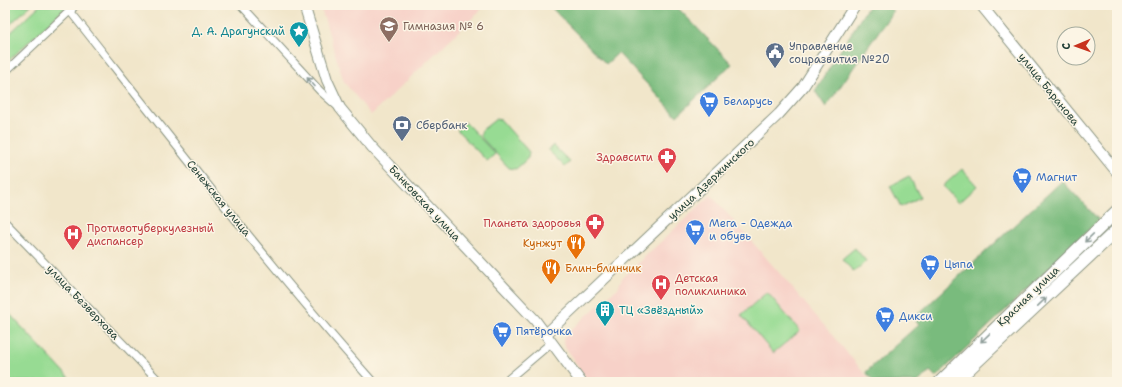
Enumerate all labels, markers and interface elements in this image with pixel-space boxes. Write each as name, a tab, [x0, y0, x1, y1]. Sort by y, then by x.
school or university icon: Гимназия № 6	[378, 15, 400, 43]
place label: Гимназия № 6	[403, 19, 484, 34]
place icon: Д. А. Драгунский	[288, 20, 310, 48]
place label: Д. А. Драгунский	[192, 24, 285, 39]
north arrow	[1056, 26, 1096, 66]
place label: Управление соцразвития №20	[789, 39, 890, 67]
public building icon: Управление соцразвития №20	[764, 41, 786, 69]
text: С	[1059, 42, 1074, 50]
street label: улица Баранова	[1015, 50, 1083, 129]
one-way arrow	[306, 77, 316, 87]
supermarket icon: Беларусь	[698, 90, 720, 118]
place label: Беларусь	[723, 94, 773, 109]
bank icon: Сбербанк	[391, 114, 413, 142]
place label: Сбербанк	[416, 118, 467, 133]
street label: улица Дзержинского	[665, 135, 758, 224]
pharmacy icon: Здравсити	[656, 146, 678, 174]
place label: Здравсити	[596, 150, 653, 165]
street label: Сенежская улица	[183, 157, 254, 240]
street label: Банковская улица	[385, 162, 464, 245]
supermarket icon: Магнит	[1011, 166, 1033, 194]
place label: Магнит	[1036, 170, 1077, 185]
pharmacy icon: Планета здоровья	[584, 212, 606, 240]
place label: Планета здоровья	[484, 216, 581, 231]
place label: Мега - Одежда и обувь	[709, 216, 793, 244]
supermarket icon: Мега - Одежда и обувь	[684, 218, 706, 246]
place label: Противотуберкулезный диспансер	[87, 221, 214, 249]
hospital icon: Противотуберкулезный диспансер	[62, 223, 84, 251]
restaurant icon: Кунжут	[565, 232, 587, 260]
one-way arrow	[1084, 233, 1094, 243]
place label: Кунжут	[523, 236, 562, 251]
supermarket icon: Цыпа	[919, 253, 941, 281]
restaurant icon: Блин-блинчик	[540, 257, 562, 285]
place label: Цыпа	[944, 257, 973, 272]
place label: Блин-блинчик	[565, 261, 641, 276]
street label: улица Безверхова	[43, 262, 122, 343]
street label: Красная улица	[994, 263, 1063, 330]
place label: Детская поликлиника	[675, 271, 747, 299]
hospital icon: Детская поликлиника	[650, 273, 672, 301]
one-way arrow	[1037, 297, 1047, 307]
building icon: ТЦ «Звёздный»	[594, 299, 616, 327]
place label: ТЦ «Звёздный»	[619, 303, 704, 318]
supermarket icon: Дикси	[874, 305, 896, 333]
place label: Дикси	[899, 309, 932, 324]
supermarket icon: Пятёрочка	[491, 320, 513, 348]
place label: Пятёрочка	[516, 324, 572, 339]
one-way arrow	[980, 333, 990, 343]

